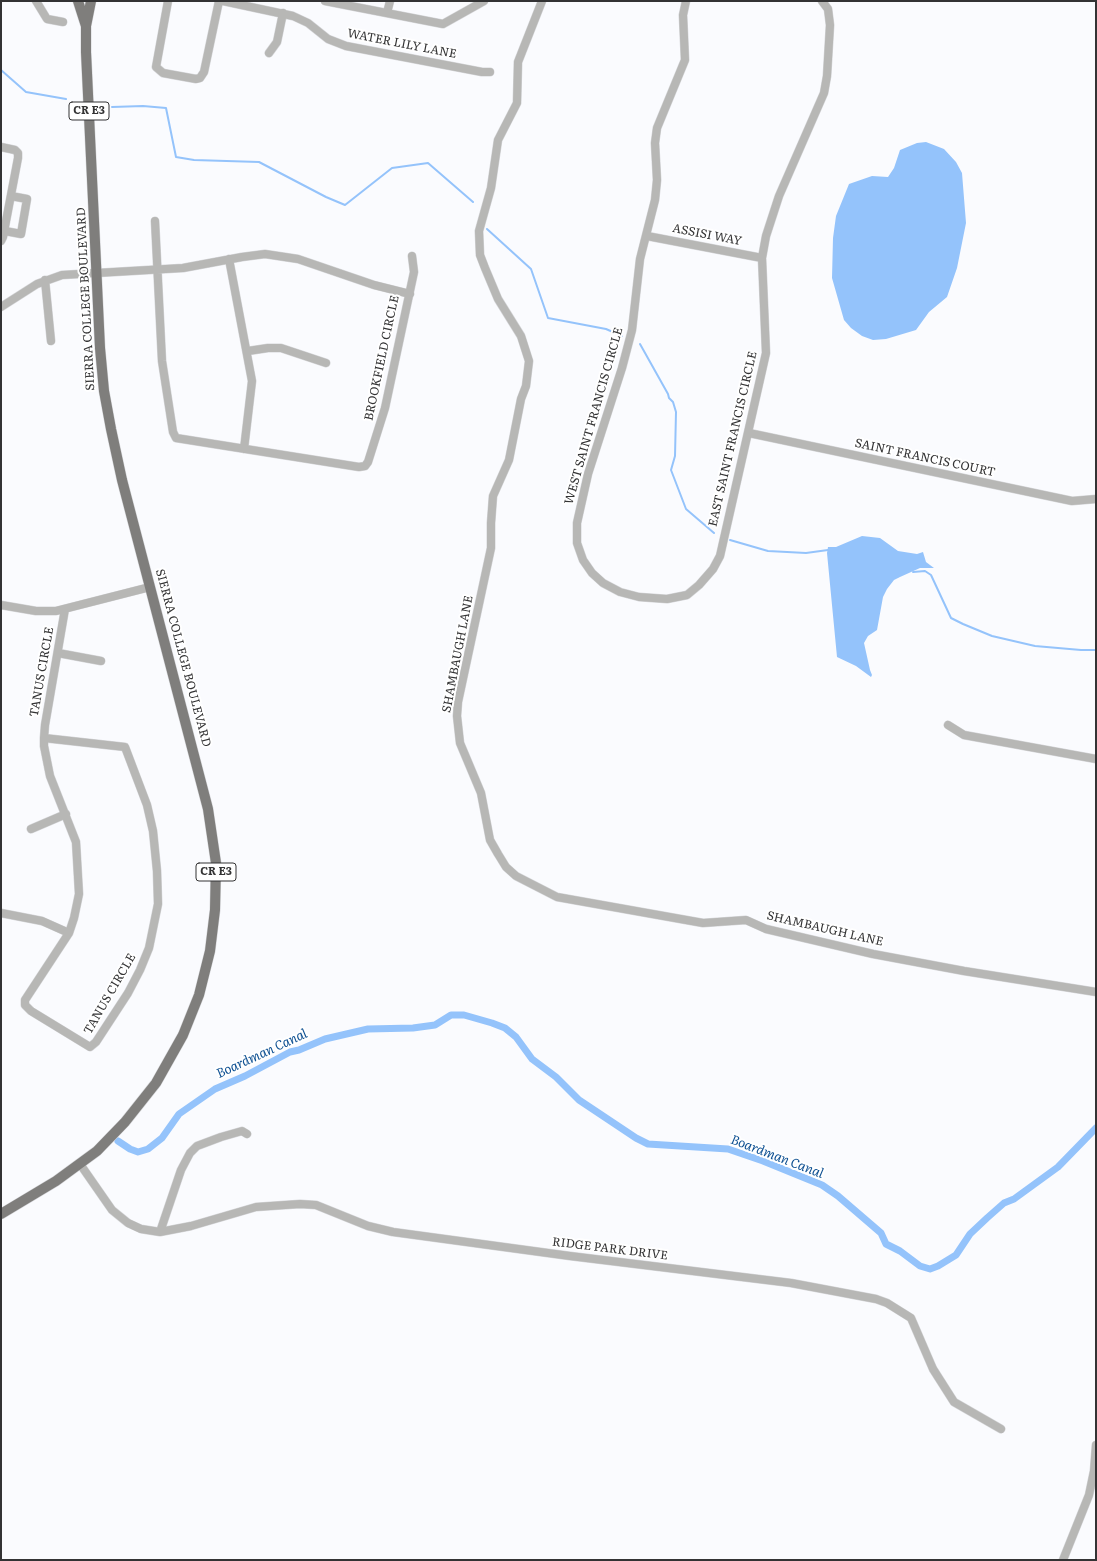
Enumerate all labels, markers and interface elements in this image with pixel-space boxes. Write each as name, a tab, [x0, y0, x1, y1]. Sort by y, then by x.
street label: WATER LILY LANE	[346, 26, 458, 62]
road number: CR E3	[69, 102, 109, 120]
street label: SIERRA COLLEGE BOULEVARD	[74, 207, 98, 391]
street label: ASSISI WAY	[671, 221, 743, 249]
street label: BROOKFIELD CIRCLE	[362, 294, 402, 422]
street label: WEST SAINT FRANCIS CIRCLE	[562, 326, 626, 506]
street label: EAST SAINT FRANCIS CIRCLE	[706, 350, 760, 528]
street label: SAINT FRANCIS COURT	[853, 436, 997, 480]
street label: SIERRA COLLEGE BOULEVARD	[152, 567, 214, 749]
street label: SHAMBAUGH LANE	[440, 594, 476, 714]
street label: TANUS CIRCLE	[27, 626, 57, 718]
road number: CR E3	[196, 863, 236, 881]
street label: SHAMBAUGH LANE	[765, 909, 885, 949]
street label: TANUS CIRCLE	[81, 951, 139, 1037]
water label: Boardman Canal	[214, 1026, 310, 1082]
water label: Boardman Canal	[728, 1132, 826, 1182]
street label: RIDGE PARK DRIVE	[551, 1235, 669, 1263]

